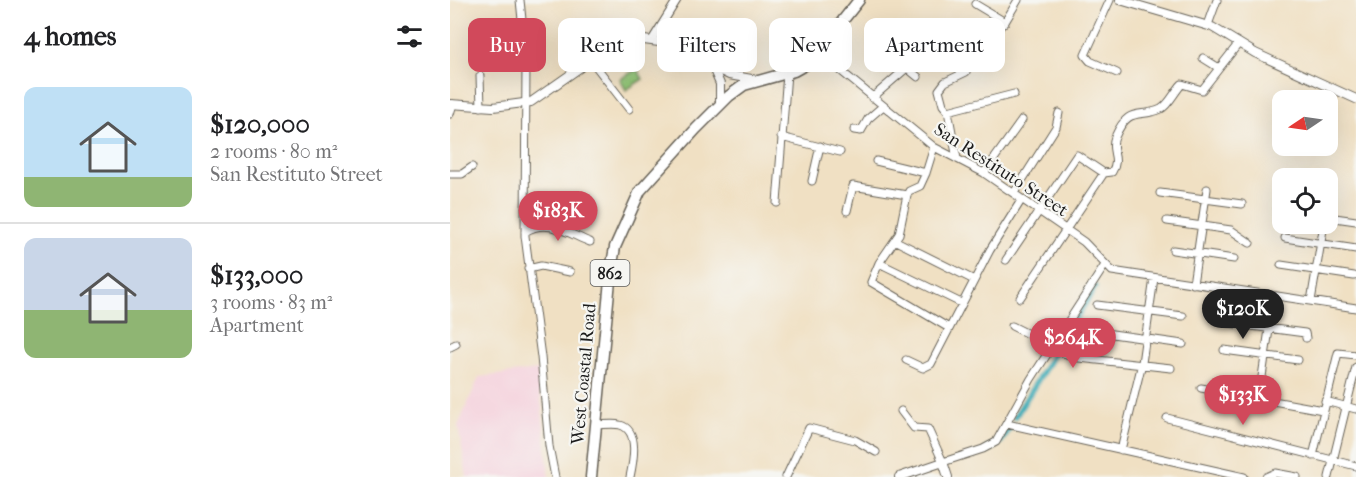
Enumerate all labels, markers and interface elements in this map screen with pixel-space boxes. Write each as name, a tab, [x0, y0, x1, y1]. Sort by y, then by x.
chip: Buy	[468, 18, 546, 72]
chip: Rent	[558, 18, 645, 72]
chip: Filters	[657, 18, 757, 72]
chip: New	[769, 18, 852, 72]
chip: Apartment	[864, 18, 1005, 72]
icon: filters	[393, 20, 426, 53]
text: 4 homes	[24, 21, 116, 52]
north arrow	[1272, 90, 1338, 156]
map controls	[1272, 90, 1338, 234]
text: $120,000	[210, 109, 310, 140]
icon: home	[72, 111, 144, 183]
street label: San Restituto Street	[930, 119, 1072, 221]
text: 2 rooms · 80 m²	[210, 140, 337, 163]
text: San Restituto Street	[210, 163, 383, 186]
button: locate	[1272, 168, 1338, 234]
pin: $183K	[516, 191, 600, 242]
text: $183K	[533, 199, 583, 222]
text: $133,000	[210, 260, 303, 291]
road number: 862	[590, 260, 630, 286]
icon: home	[72, 262, 144, 334]
pin: $120K	[1201, 289, 1285, 340]
text: 3 rooms · 83 m²	[210, 291, 333, 314]
text: $120K	[1216, 297, 1270, 320]
street label: West Coastal Road	[567, 302, 601, 447]
text: Apartment	[210, 314, 304, 337]
pin: $264K	[1031, 318, 1115, 369]
text: $264K	[1044, 326, 1102, 349]
pin: $133K	[1201, 375, 1285, 426]
text: $133K	[1218, 383, 1268, 406]

